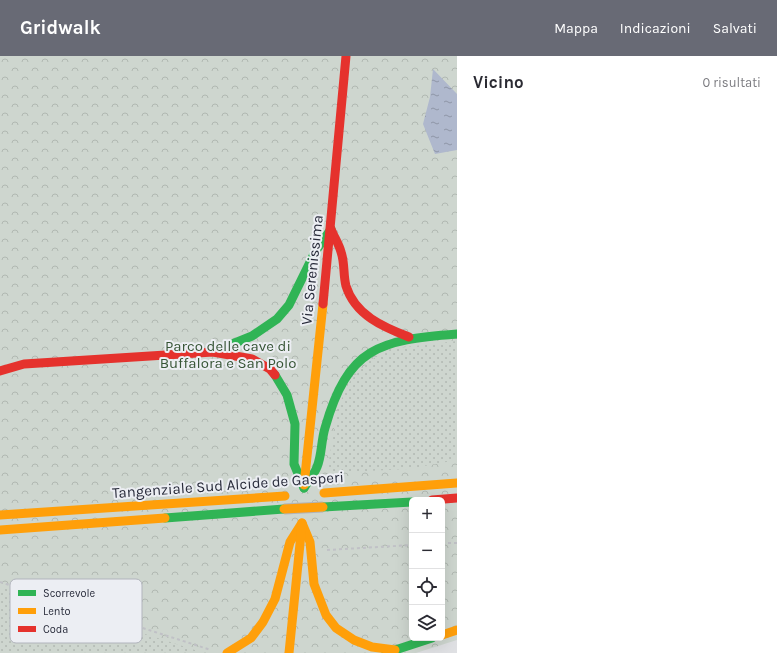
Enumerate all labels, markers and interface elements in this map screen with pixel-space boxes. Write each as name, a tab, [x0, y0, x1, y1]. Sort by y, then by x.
text: Gridwalk	[20, 17, 101, 39]
text: Mappa	[554, 20, 598, 37]
text: Indicazioni	[620, 20, 691, 37]
text: Salvati	[713, 20, 757, 37]
text: Vicino	[473, 72, 524, 92]
text: 0 risultati	[702, 75, 761, 90]
street label: Via Serenissima	[297, 214, 327, 326]
park label: Parco delle cave di Buffalora e San Polo	[160, 337, 296, 372]
street label: Tangenziale Sud Alcide de Gasperi	[112, 468, 344, 502]
map controls	[409, 497, 445, 641]
button: +	[409, 497, 445, 533]
button: −	[409, 533, 445, 569]
button: locate	[409, 569, 445, 605]
legend	[10, 579, 142, 643]
text: Scorrevole	[43, 587, 96, 600]
text: Lento	[43, 605, 71, 618]
button: layers	[409, 605, 445, 641]
text: Coda	[43, 623, 68, 636]

